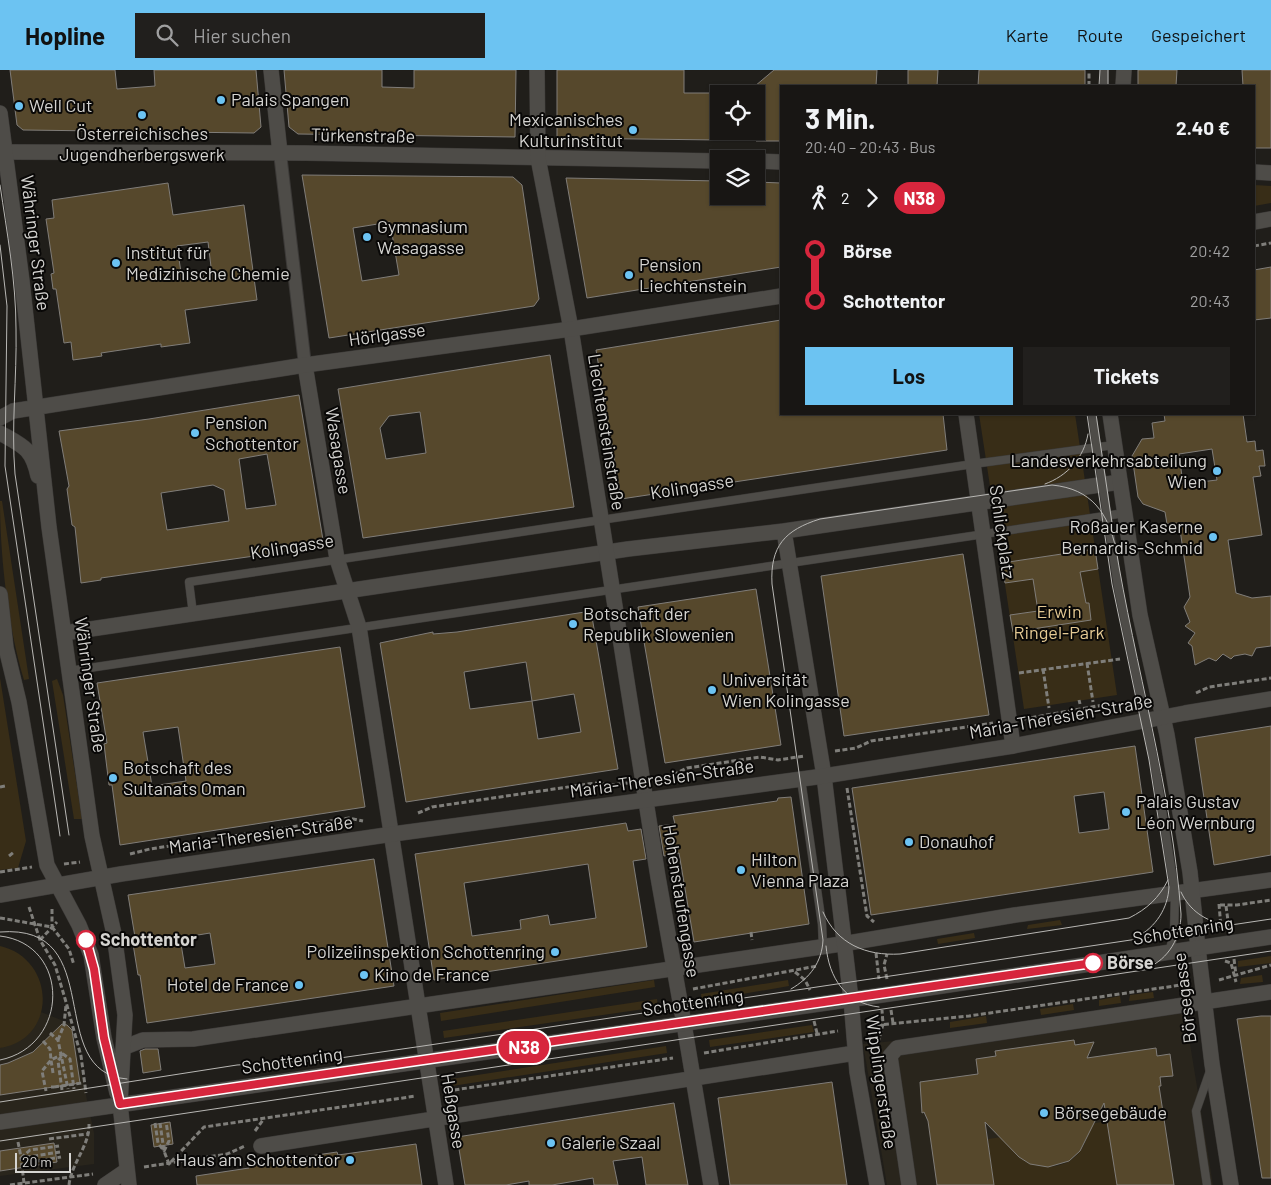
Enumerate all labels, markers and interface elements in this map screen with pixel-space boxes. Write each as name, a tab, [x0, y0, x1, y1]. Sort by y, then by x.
search box	[135, 13, 485, 58]
text: Hopline	[25, 21, 105, 50]
icon: search	[153, 21, 181, 49]
text: Hier suchen	[193, 24, 291, 47]
text: Karte	[1006, 24, 1049, 46]
text: Route	[1077, 24, 1123, 46]
text: Gespeichert	[1151, 24, 1246, 46]
map controls	[710, 85, 765, 205]
button: locate	[710, 85, 765, 140]
place label: Palais Spangen	[231, 88, 349, 110]
place label: Well Cut	[29, 94, 93, 116]
marker: Palais Spangen	[215, 94, 227, 106]
marker: Well Cut	[13, 100, 25, 112]
text: 3 Min.	[805, 101, 876, 135]
place label: Mexicanisches Kulturinstitut	[509, 108, 623, 151]
marker: Österreichisches Jugendherbergswerk	[136, 109, 148, 121]
text: 2.40 €	[1176, 116, 1230, 139]
place label: Österreichisches Jugendherbergswerk	[59, 122, 225, 165]
street label: Türkenstraße	[311, 123, 415, 147]
marker: Mexicanisches Kulturinstitut	[627, 124, 639, 136]
text: 20:40 – 20:43 · Bus	[805, 137, 935, 156]
button: layers	[710, 150, 765, 205]
street label: Währinger Straße	[17, 174, 55, 312]
icon: walk	[805, 184, 833, 212]
icon: forward	[858, 184, 886, 212]
text: N38	[904, 187, 935, 209]
text: 2	[841, 188, 850, 207]
place label: Gymnasium Wasagasse	[377, 215, 468, 258]
marker: Gymnasium Wasagasse	[361, 231, 373, 243]
text: Börse	[843, 239, 892, 262]
place label: Institut für Medizinische Chemie	[126, 241, 290, 284]
text: 20:42	[1190, 241, 1230, 260]
place label: Pension Liechtenstein	[639, 253, 747, 296]
marker: Institut für Medizinische Chemie	[110, 257, 122, 269]
marker: Pension Liechtenstein	[623, 269, 635, 281]
text: Schottentor	[843, 289, 945, 312]
text: 20:43	[1190, 291, 1230, 310]
street label: Hörlgasse	[347, 318, 427, 350]
button: Los	[805, 347, 1013, 405]
button: Tickets	[1023, 347, 1230, 405]
street label: Liechtensteinstraße	[584, 352, 630, 512]
street label: Wasagasse	[321, 406, 357, 496]
place label: Pension Schottentor	[205, 411, 299, 454]
marker: Pension Schottentor	[189, 427, 201, 439]
place label: Landesverkehrsabteilung Wien	[1011, 449, 1207, 492]
marker: Landesverkehrsabteilung Wien	[1211, 465, 1223, 477]
street label: Kolingasse	[648, 469, 735, 503]
street label: Schlickplatz	[986, 484, 1020, 580]
place label: Roßauer Kaserne Bernardis-Schmid	[1061, 515, 1203, 558]
street label: Kolingasse	[248, 529, 335, 563]
marker: Roßauer Kaserne Bernardis-Schmid	[1207, 531, 1219, 543]
park label: Erwin Ringel-Park	[1013, 600, 1105, 643]
place label: Botschaft der Republik Slowenien	[583, 602, 734, 645]
street label: Währinger Straße	[71, 616, 111, 754]
marker: Botschaft der Republik Slowenien	[567, 618, 579, 630]
place label: Universität Wien Kolingasse	[722, 668, 850, 711]
marker: Universität Wien Kolingasse	[706, 684, 718, 696]
street label: Maria-Theresien-Straße	[967, 689, 1154, 743]
street label: Maria-Theresien-Straße	[568, 754, 755, 802]
place label: Botschaft des Sultanats Oman	[123, 756, 246, 799]
marker: Botschaft des Sultanats Oman	[107, 772, 119, 784]
place label: Palais Gustav Léon Wernburg	[1136, 790, 1255, 833]
marker: Palais Gustav Léon Wernburg	[1120, 806, 1132, 818]
street label: Maria-Theresien-Straße	[167, 810, 354, 858]
street label: Hohenstaufengasse	[659, 823, 705, 979]
place label: Donauhof	[919, 830, 994, 852]
marker: Donauhof	[903, 836, 915, 848]
place label: Hilton Vienna Plaza	[751, 848, 849, 891]
marker: Hilton Vienna Plaza	[735, 864, 747, 876]
street label: Schottenring	[1131, 911, 1235, 949]
place label: Schottentor	[100, 928, 197, 950]
marker: Schottentor	[76, 930, 96, 950]
place label: Polizeiinspektion Schottenring	[307, 940, 545, 962]
marker: Polizeiinspektion Schottenring	[549, 946, 561, 958]
place label: Börse	[1107, 951, 1154, 973]
street label: Börsegasse	[1168, 952, 1200, 1045]
marker: Börse	[1083, 953, 1103, 973]
place label: Kino de France	[374, 963, 490, 985]
marker: Kino de France	[358, 969, 370, 981]
place label: Hotel de France	[167, 973, 289, 995]
marker: Hotel de France	[293, 979, 305, 991]
street label: Schottenring	[641, 984, 745, 1020]
street label: Wipplingerstraße	[862, 1014, 902, 1150]
line badge: N38	[495, 1031, 553, 1063]
text: N38	[508, 1036, 540, 1058]
street label: Schottenring	[240, 1042, 344, 1078]
street label: Heßgasse	[437, 1071, 471, 1150]
place label: Börsegebäude	[1054, 1101, 1167, 1123]
marker: Börsegebäude	[1038, 1107, 1050, 1119]
place label: Galerie Szaal	[561, 1131, 660, 1153]
marker: Galerie Szaal	[545, 1137, 557, 1149]
place label: Haus am Schottentor	[176, 1148, 340, 1170]
scale bar	[15, 1150, 71, 1173]
text: 20 m	[22, 1153, 52, 1170]
marker: Haus am Schottentor	[344, 1154, 356, 1166]

